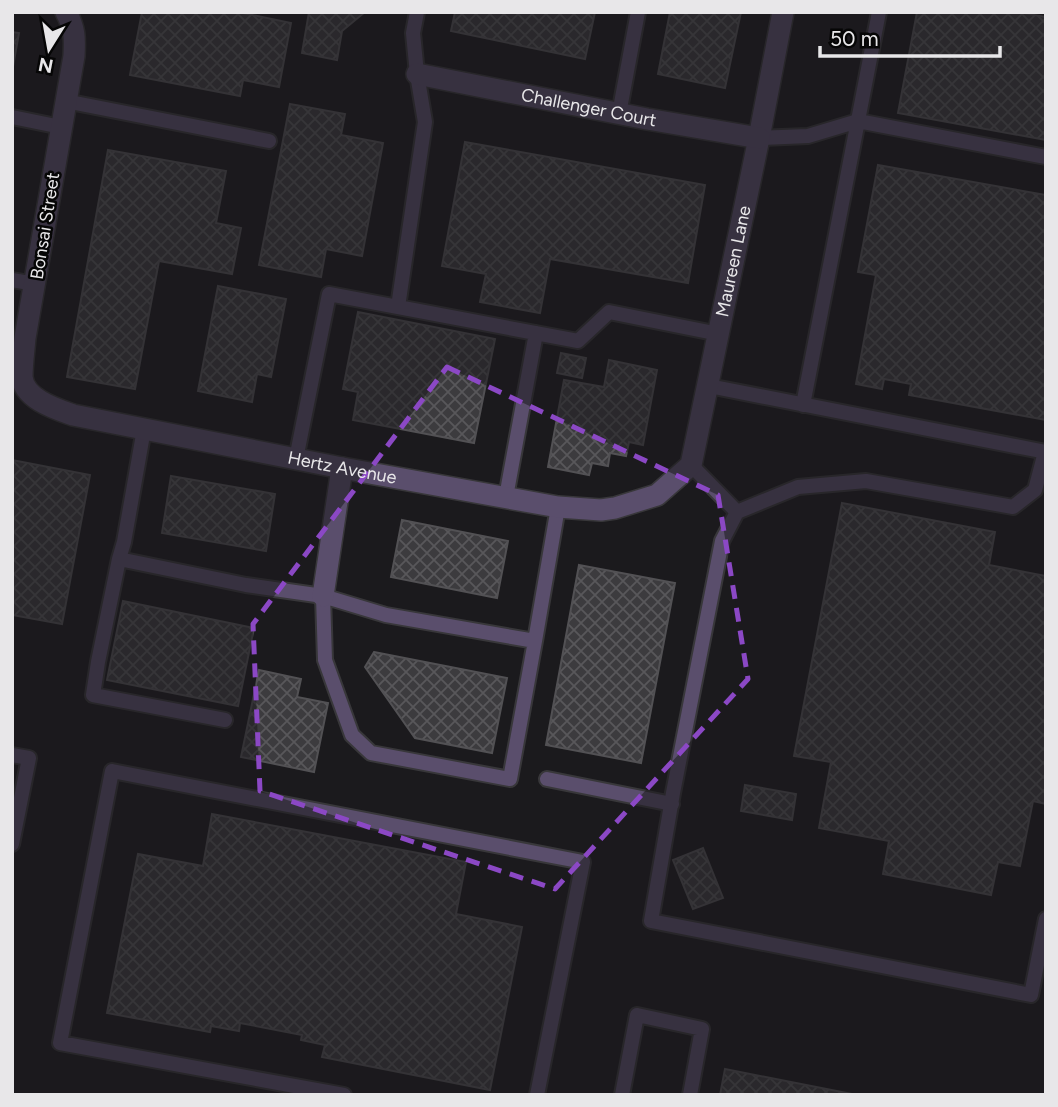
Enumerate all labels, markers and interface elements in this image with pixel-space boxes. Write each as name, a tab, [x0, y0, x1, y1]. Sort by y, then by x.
north arrow	[14, 14, 84, 84]
scale bar	[820, 14, 1000, 58]
text: 50 m	[830, 26, 879, 51]
text: N	[36, 53, 55, 78]
street label: Challenger Court	[519, 84, 658, 131]
street label: Bonsai Street	[26, 171, 64, 281]
street label: Maureen Lane	[711, 204, 756, 319]
street label: Hertz Avenue	[286, 447, 399, 489]

